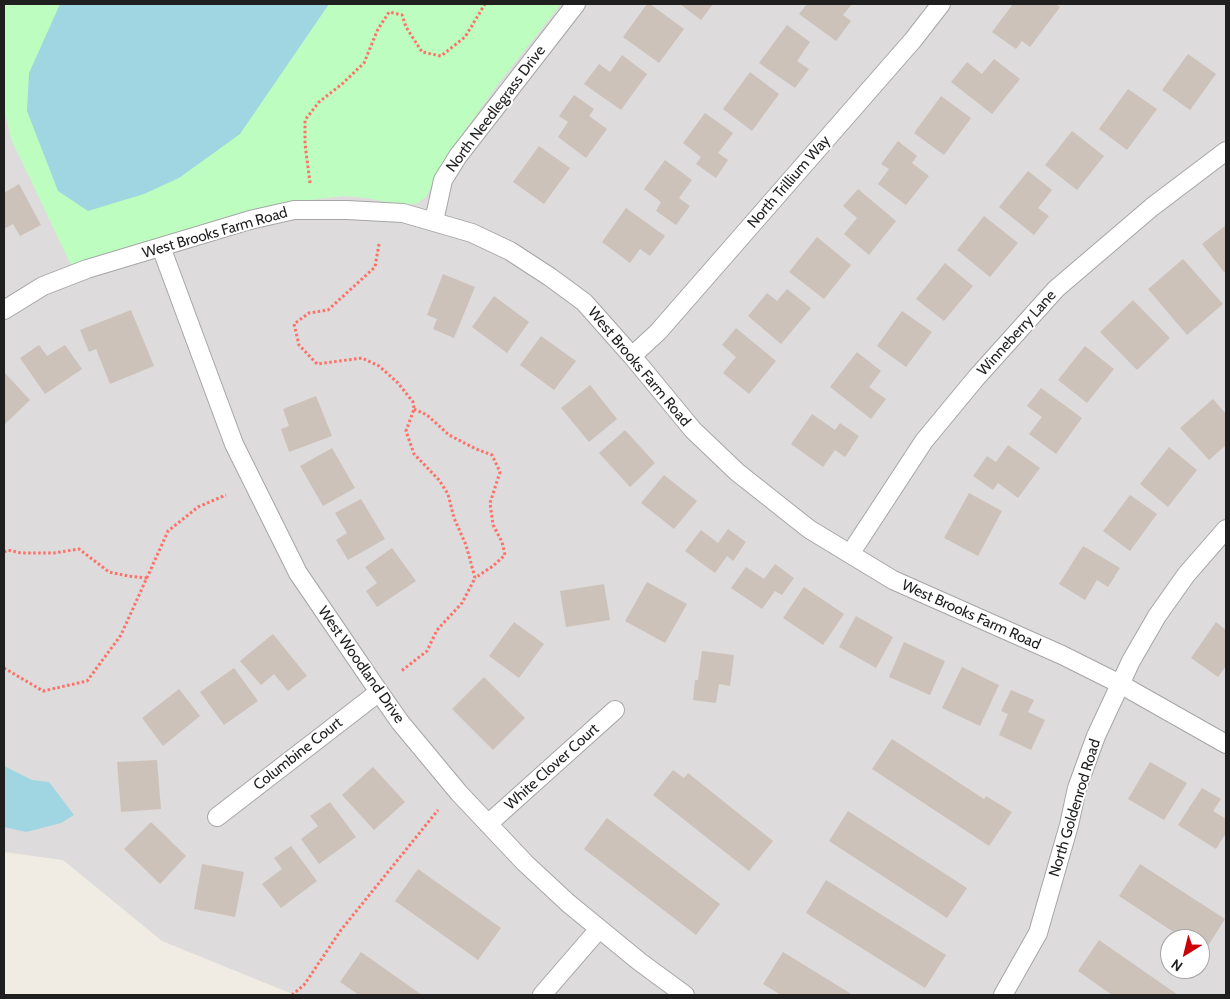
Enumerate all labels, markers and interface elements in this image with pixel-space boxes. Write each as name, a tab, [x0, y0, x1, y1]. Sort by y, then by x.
street label: North Needlegrass Drive	[443, 42, 549, 176]
street label: North Trillium Way	[744, 132, 834, 232]
street label: West Brooks Farm Road	[140, 204, 290, 262]
street label: Winneberry Lane	[974, 286, 1060, 380]
street label: West Brooks Farm Road	[584, 304, 694, 430]
street label: West Brooks Farm Road	[899, 576, 1043, 654]
street label: West Woodland Drive	[314, 603, 408, 727]
street label: Columbine Court	[250, 714, 346, 794]
street label: White Clover Court	[501, 720, 603, 814]
street label: North Goldenrod Road	[1045, 737, 1105, 879]
north arrow	[1160, 929, 1210, 979]
text: N	[1167, 955, 1186, 976]

